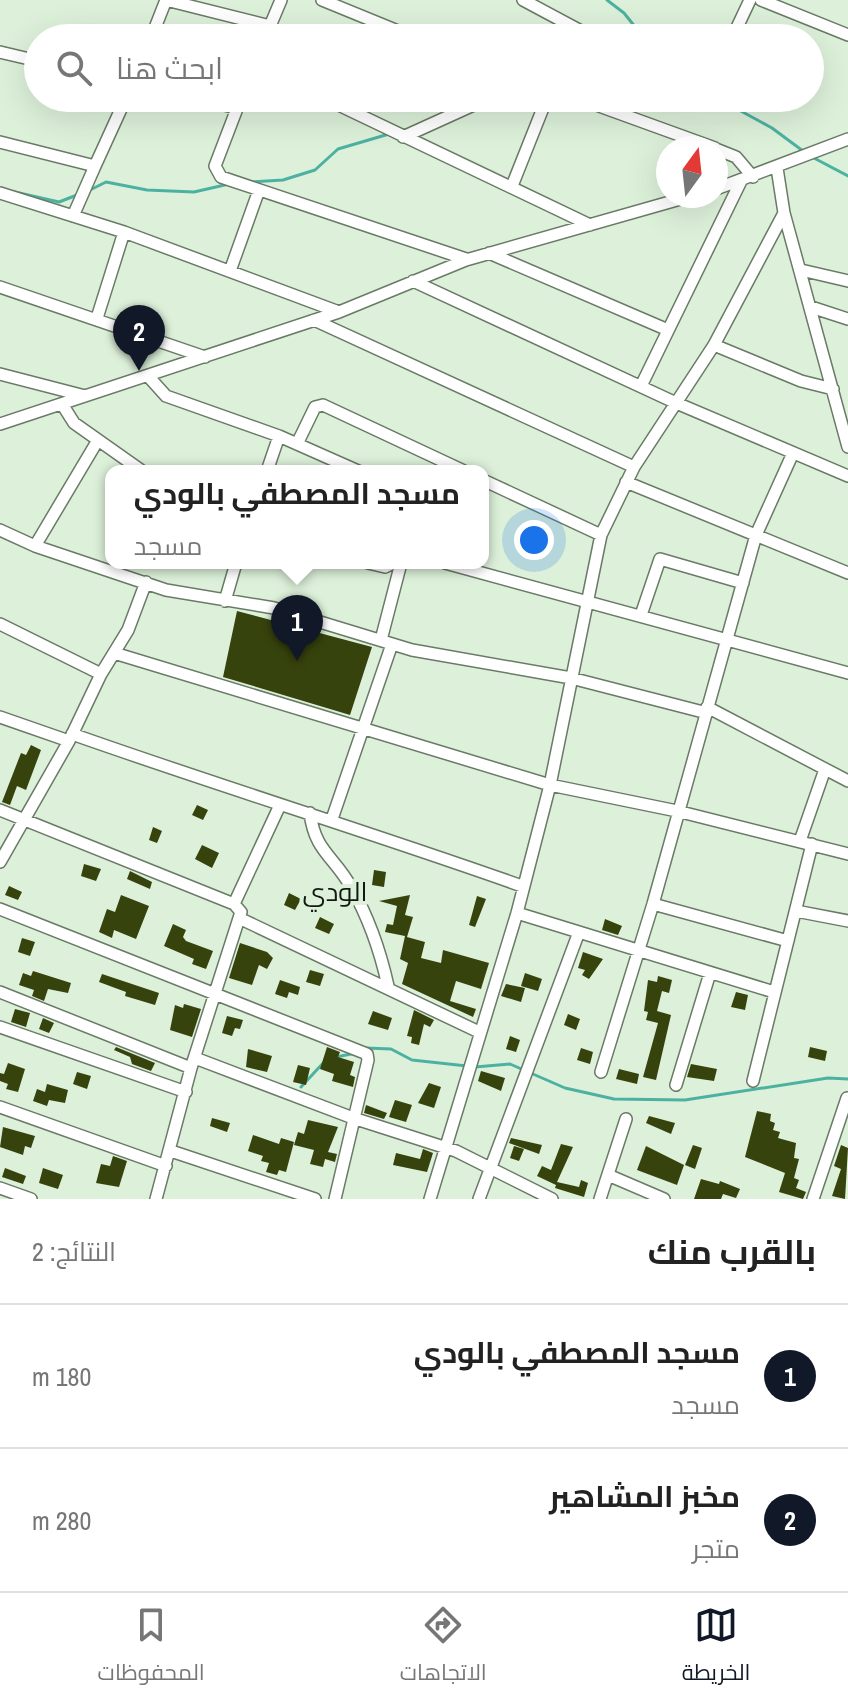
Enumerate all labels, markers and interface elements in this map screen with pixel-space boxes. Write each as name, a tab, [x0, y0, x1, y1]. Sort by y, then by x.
search box	[24, 24, 824, 112]
icon: search	[52, 46, 96, 90]
text: ابحث هنا	[116, 48, 223, 88]
north arrow	[656, 136, 728, 208]
pin: 2	[113, 305, 165, 371]
popup	[105, 465, 489, 569]
text: مسجد المصطفي بالودي	[134, 473, 460, 513]
your location	[514, 520, 554, 560]
text: مسجد	[134, 528, 202, 563]
pin: 1	[271, 595, 323, 661]
district label: الودي	[302, 874, 368, 912]
text: بالقرب منك	[648, 1229, 816, 1275]
text: النتائج: 2	[32, 1234, 116, 1269]
text: مسجد المصطفي بالودي	[414, 1332, 740, 1372]
text: 180 m	[32, 1359, 91, 1394]
text: 1	[784, 1359, 796, 1394]
text: مسجد	[671, 1387, 740, 1422]
text: مخبز المشاهير	[549, 1476, 740, 1516]
text: 280 m	[32, 1503, 91, 1538]
text: 2	[784, 1503, 796, 1538]
text: متجر	[692, 1531, 740, 1566]
tab: المحفوظات	[98, 1603, 205, 1693]
tab: الاتجاهات	[400, 1603, 487, 1693]
tab: الخريطة	[682, 1603, 750, 1693]

